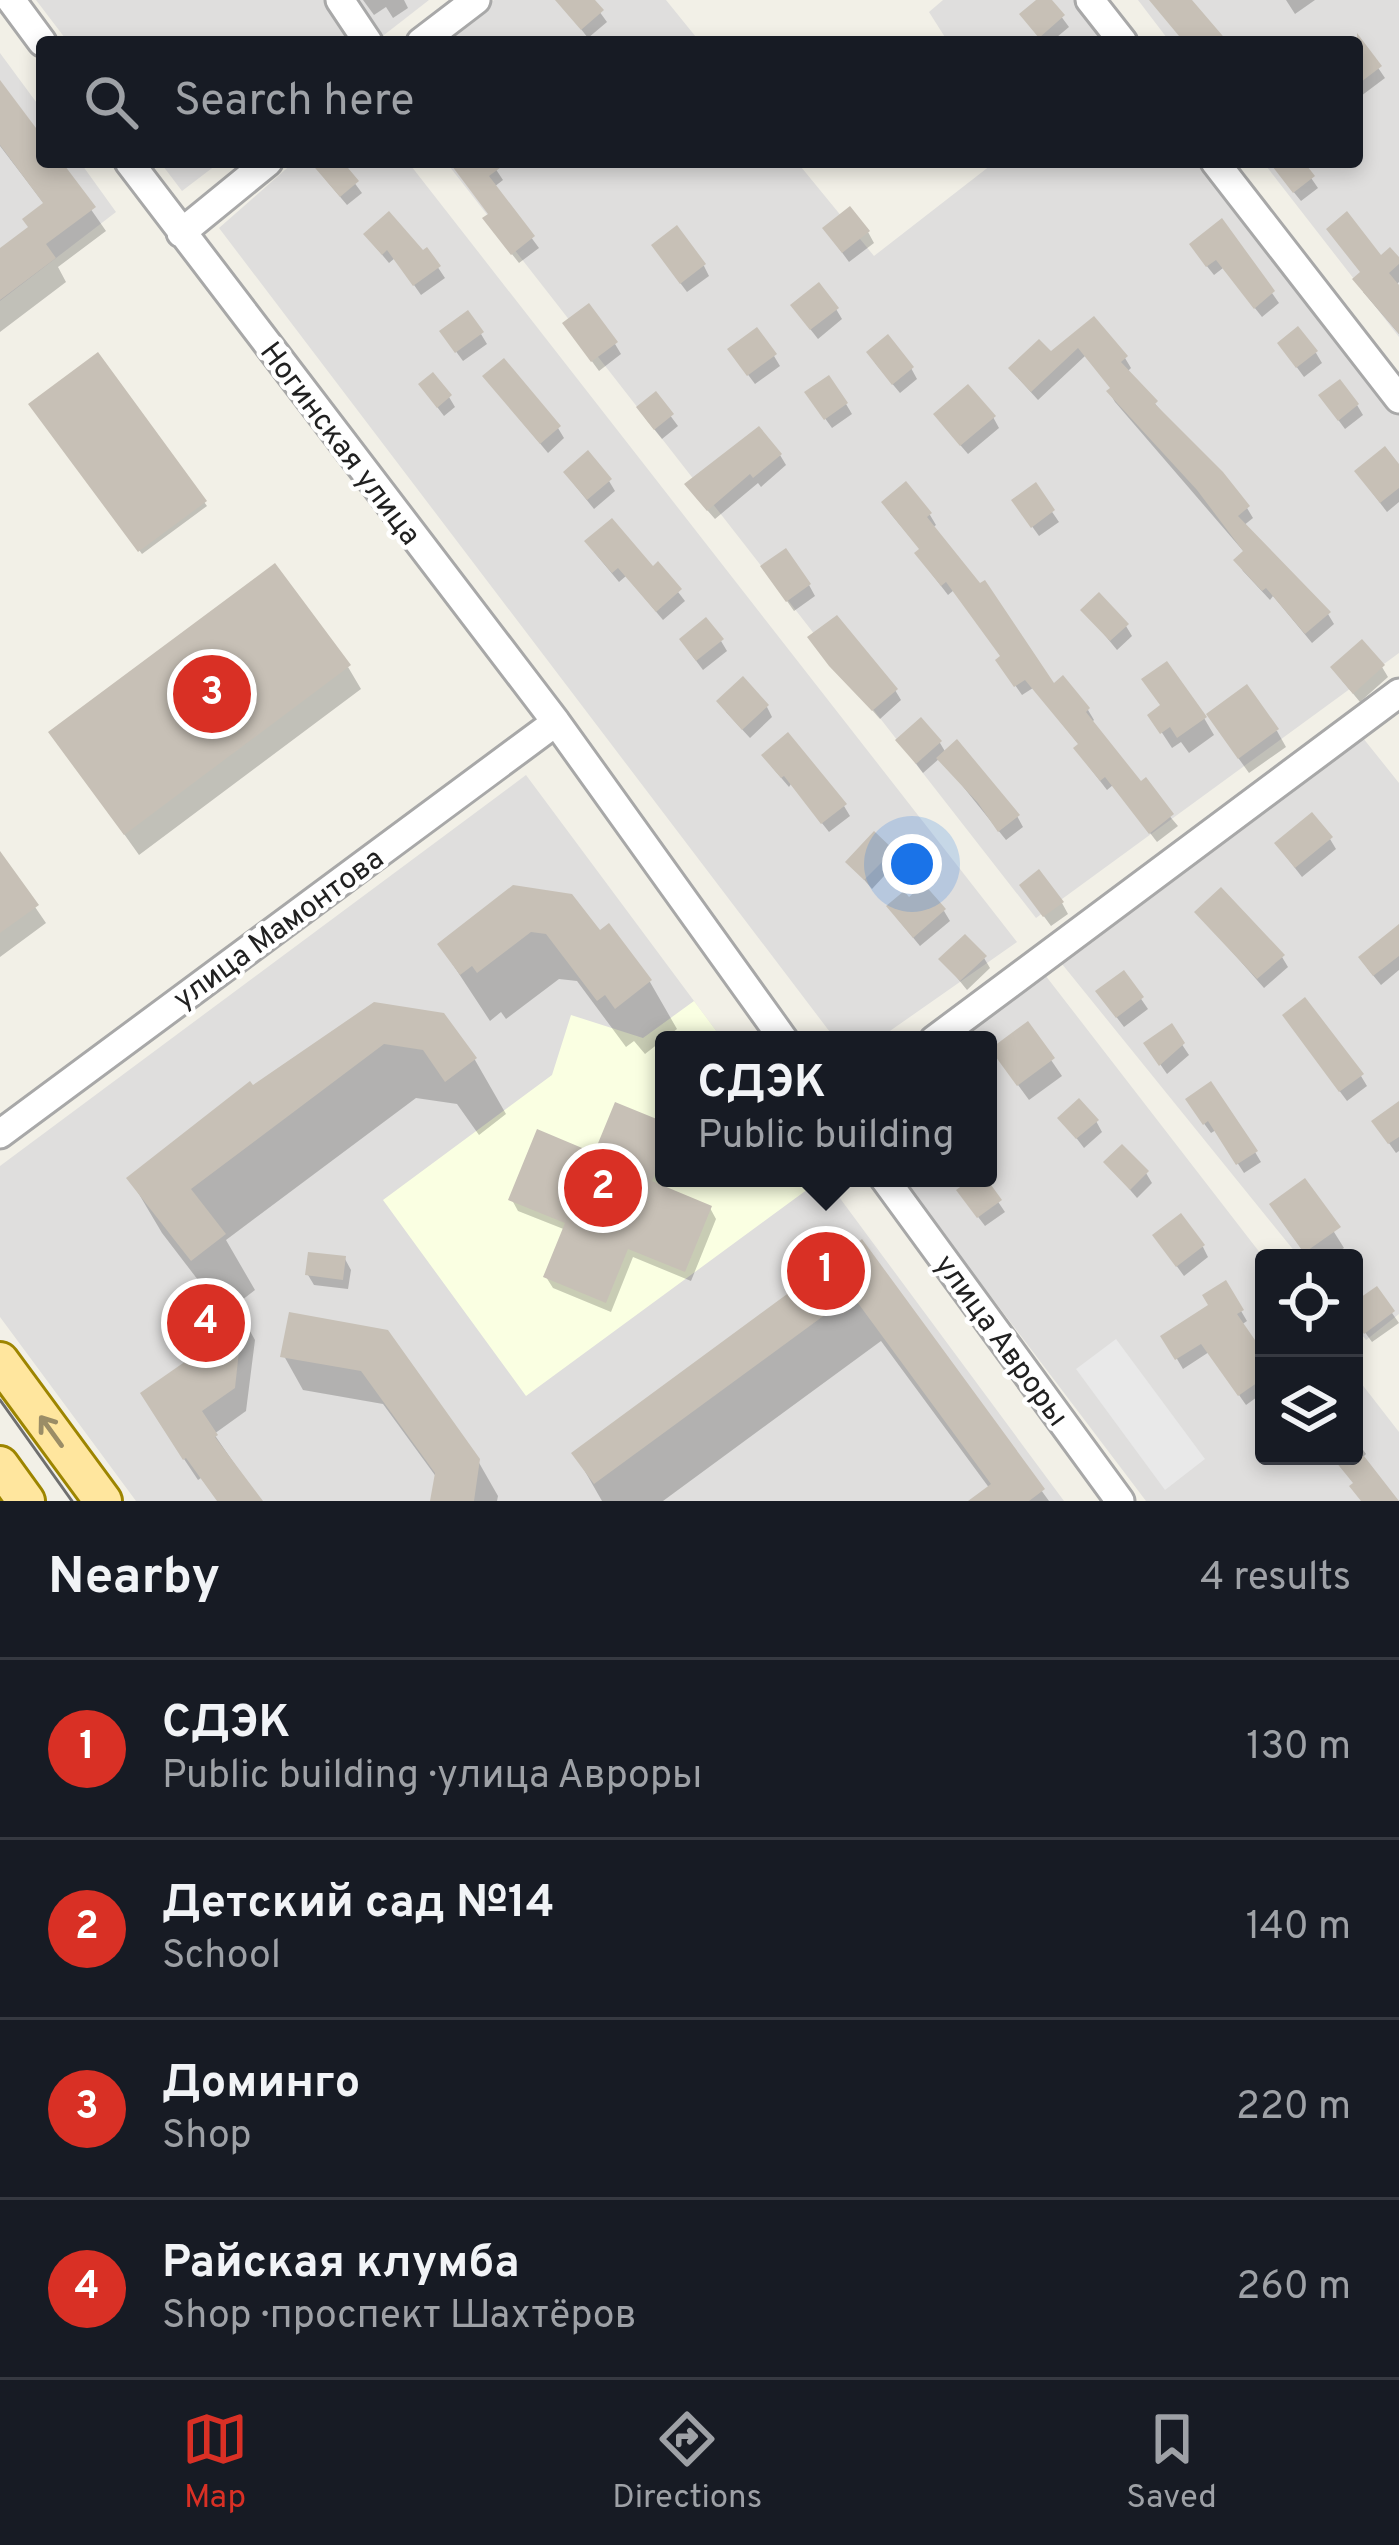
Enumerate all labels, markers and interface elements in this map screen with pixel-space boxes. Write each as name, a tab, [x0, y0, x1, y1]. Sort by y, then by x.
search box	[36, 36, 1363, 168]
icon: search	[78, 69, 144, 135]
text: Search here	[174, 74, 414, 131]
street label: Ногинская улица	[251, 336, 427, 553]
pin: 3	[173, 649, 251, 739]
your location	[882, 834, 942, 894]
street label: улица Мамонтова	[167, 841, 392, 1019]
popup	[655, 1031, 997, 1187]
text: СДЭК	[698, 1056, 826, 1113]
text: Public building	[698, 1113, 954, 1162]
pin: 2	[564, 1143, 642, 1233]
pin: 1	[787, 1226, 865, 1316]
street label: улица Авроры	[925, 1248, 1075, 1435]
map controls	[1255, 1249, 1363, 1465]
button: locate	[1255, 1249, 1363, 1357]
pin: 4	[167, 1278, 245, 1368]
button: layers	[1255, 1357, 1363, 1465]
one-way arrow	[39, 1415, 65, 1448]
text: Nearby	[48, 1547, 220, 1612]
text: 4 results	[1200, 1555, 1351, 1604]
text: СДЭК	[162, 1696, 290, 1753]
text: 1	[79, 1724, 95, 1773]
text: 130 m	[1246, 1724, 1351, 1773]
text: Public building · улица Авроры	[162, 1753, 702, 1802]
text: Детский сад №14	[162, 1876, 555, 1933]
text: 2	[75, 1904, 99, 1953]
text: 140 m	[1246, 1904, 1351, 1953]
text: School	[162, 1933, 281, 1982]
text: Доминго	[162, 2056, 360, 2113]
text: 3	[75, 2084, 99, 2133]
text: 220 m	[1236, 2084, 1351, 2133]
text: Shop	[162, 2113, 252, 2162]
text: Райская клумба	[162, 2236, 519, 2293]
text: 4	[74, 2264, 100, 2313]
text: 260 m	[1237, 2264, 1351, 2313]
text: Shop · проспект Шахтёров	[162, 2293, 637, 2342]
tab: Map	[182, 2406, 248, 2520]
tab: Directions	[612, 2406, 762, 2520]
tab: Saved	[1126, 2406, 1217, 2520]

